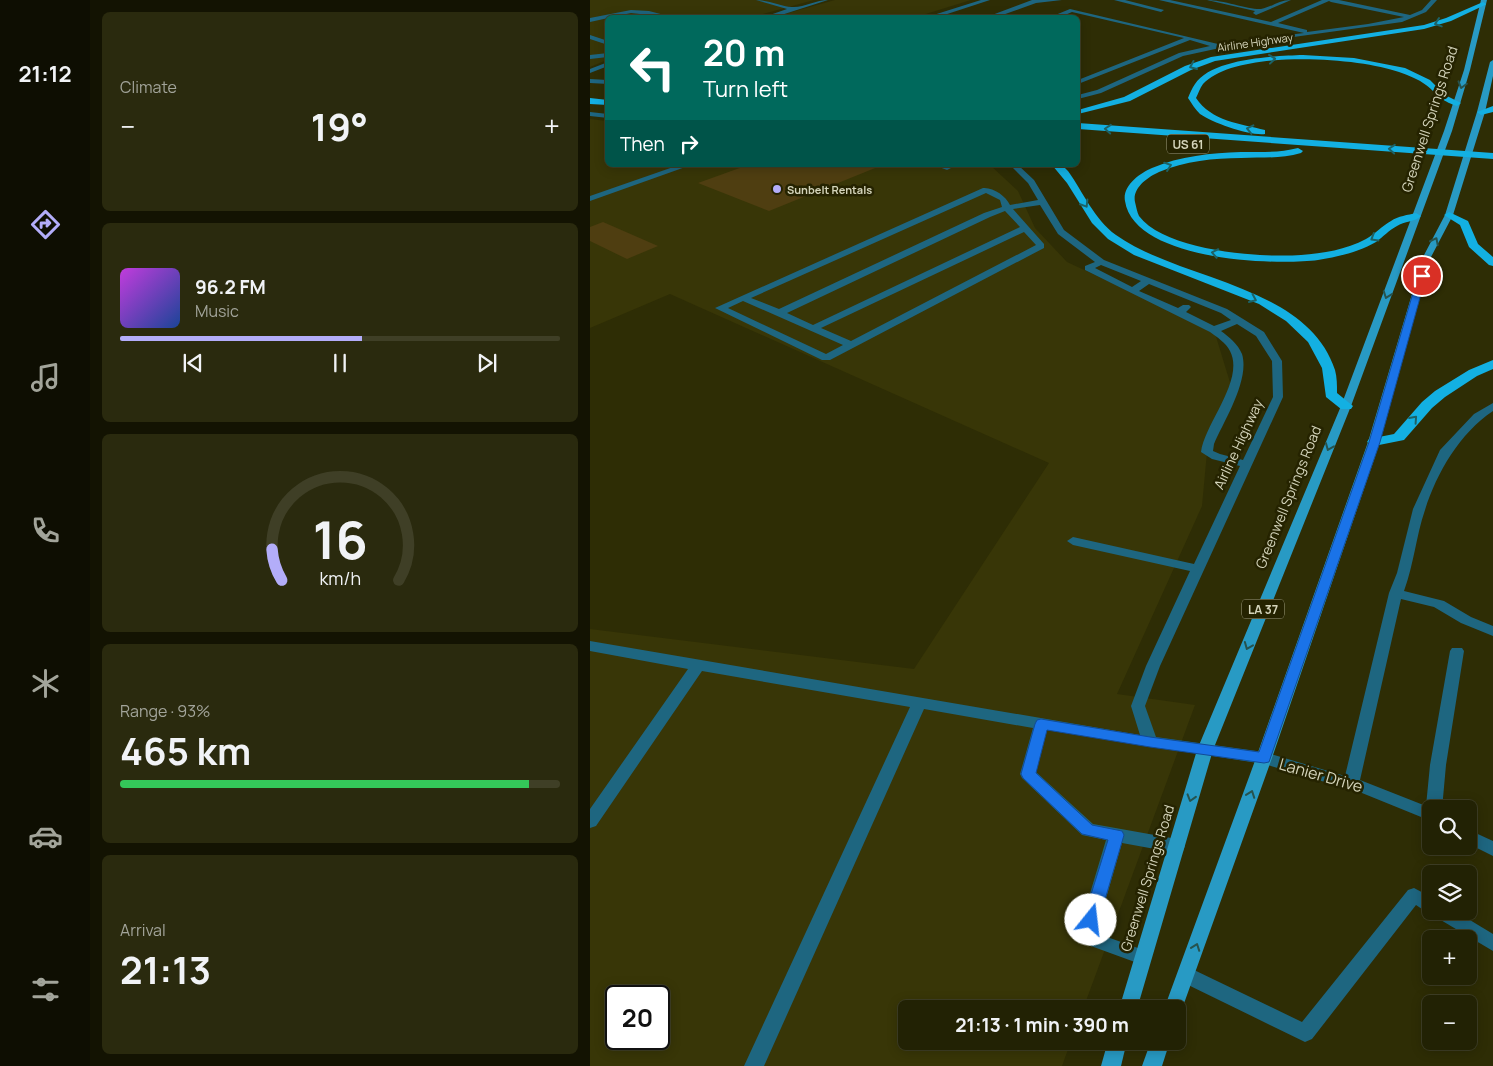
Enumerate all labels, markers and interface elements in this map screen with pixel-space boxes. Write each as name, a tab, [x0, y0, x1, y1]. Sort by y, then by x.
one-way arrow	[1435, 17, 1443, 27]
text: 20 m	[703, 29, 785, 77]
street label: Airline Highway	[1216, 29, 1294, 55]
icon: left	[620, 35, 685, 100]
street label: Greenwell Springs Road	[1396, 44, 1462, 194]
one-way arrow	[1268, 54, 1276, 65]
text: 21:12	[18, 59, 72, 89]
one-way arrow	[1189, 60, 1198, 71]
text: Turn left	[703, 74, 788, 104]
text: Climate	[120, 76, 177, 98]
one-way arrow	[1458, 81, 1468, 89]
text: 19°	[311, 100, 368, 152]
text: −	[120, 107, 135, 145]
text: +	[544, 107, 560, 145]
one-way arrow	[1104, 123, 1112, 134]
one-way arrow	[1246, 124, 1255, 135]
icon: right	[675, 130, 703, 158]
text: Then	[620, 131, 665, 157]
road number: US 61	[1167, 134, 1209, 154]
one-way arrow	[1388, 143, 1396, 154]
one-way arrow	[1164, 162, 1172, 172]
place label: Sunbelt Rentals	[787, 182, 872, 197]
marker: Sunbelt Rentals	[771, 183, 783, 195]
one-way arrow	[1079, 199, 1088, 208]
icon: directions	[28, 207, 63, 242]
one-way arrow	[1370, 232, 1379, 242]
one-way arrow	[1429, 238, 1439, 247]
one-way arrow	[1211, 249, 1219, 259]
pin	[1401, 255, 1443, 297]
icon: arrive	[1408, 262, 1436, 290]
text: 96.2 FM	[195, 274, 266, 300]
one-way arrow	[1383, 290, 1393, 299]
one-way arrow	[1248, 292, 1257, 303]
text: Music	[195, 300, 239, 322]
icon: previous	[179, 349, 207, 377]
icon: pause	[326, 349, 354, 377]
icon: next	[473, 349, 501, 377]
icon: music	[28, 360, 63, 395]
street label: Airline Highway	[1209, 395, 1267, 492]
one-way arrow	[1408, 415, 1417, 424]
street label: Greenwell Springs Road	[1251, 423, 1325, 571]
one-way arrow	[1325, 442, 1335, 451]
text: 16	[312, 504, 368, 575]
icon: phone	[28, 513, 63, 548]
text: km/h	[319, 566, 361, 590]
road number: LA 37	[1242, 600, 1284, 618]
one-way arrow	[1244, 641, 1254, 650]
icon: climate	[28, 666, 63, 701]
text: Range · 93%	[120, 700, 211, 722]
text: 465 km	[120, 724, 251, 776]
street label: Lanier Drive	[1277, 753, 1365, 797]
one-way arrow	[1245, 790, 1255, 798]
one-way arrow	[1187, 793, 1197, 802]
map controls	[1422, 800, 1477, 1050]
button: search	[1422, 800, 1477, 855]
street label: Greenwell Springs Road	[1116, 802, 1178, 954]
icon: car	[28, 819, 63, 854]
button: layers	[1422, 865, 1477, 920]
position arrow	[1064, 893, 1116, 945]
text: Arrival	[120, 919, 166, 941]
button: +	[1422, 930, 1477, 985]
text: 21:13	[120, 943, 211, 995]
one-way arrow	[1190, 943, 1200, 951]
icon: filters	[28, 972, 63, 1007]
speed limit sign: 20	[605, 985, 670, 1050]
button: −	[1422, 995, 1477, 1050]
text: 21:13 · 1 min · 390 m	[955, 1012, 1129, 1038]

